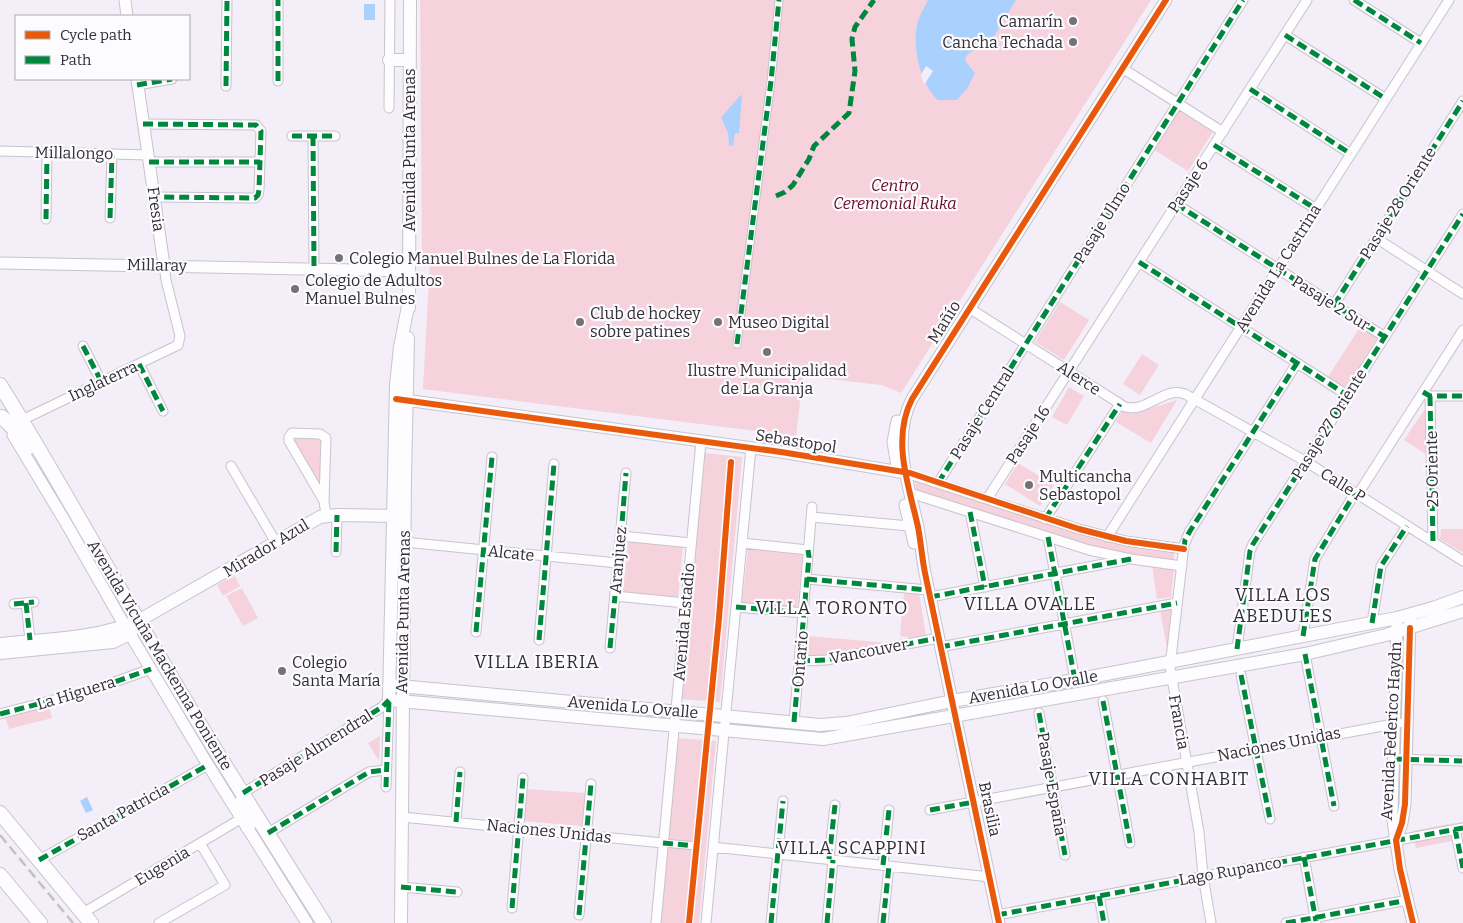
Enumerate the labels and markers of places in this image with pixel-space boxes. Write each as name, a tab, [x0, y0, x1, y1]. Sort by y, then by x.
place label: Camarín	[998, 12, 1063, 31]
marker: Camarín	[1067, 15, 1079, 27]
place label: Cancha Techada	[942, 33, 1063, 52]
marker: Cancha Techada	[1067, 36, 1079, 48]
place label: Colegio Manuel Bulnes de La Florida	[349, 249, 616, 268]
marker: Colegio Manuel Bulnes de La Florida	[333, 252, 345, 264]
place label: Colegio de Adultos Manuel Bulnes	[305, 271, 442, 308]
marker: Colegio de Adultos Manuel Bulnes	[289, 283, 301, 295]
place label: Club de hockey sobre patines	[590, 304, 701, 341]
place label: Museo Digital	[728, 313, 830, 332]
marker: Club de hockey sobre patines	[574, 316, 586, 328]
marker: Museo Digital	[712, 316, 724, 328]
marker: Ilustre Municipalidad de La Granja	[761, 346, 773, 358]
place label: Ilustre Municipalidad de La Granja	[687, 361, 847, 398]
place label: Multicancha Sebastopol	[1039, 467, 1132, 504]
marker: Multicancha Sebastopol	[1023, 479, 1035, 491]
place label: Colegio Santa María	[292, 653, 381, 690]
marker: Colegio Santa María	[276, 665, 288, 677]

